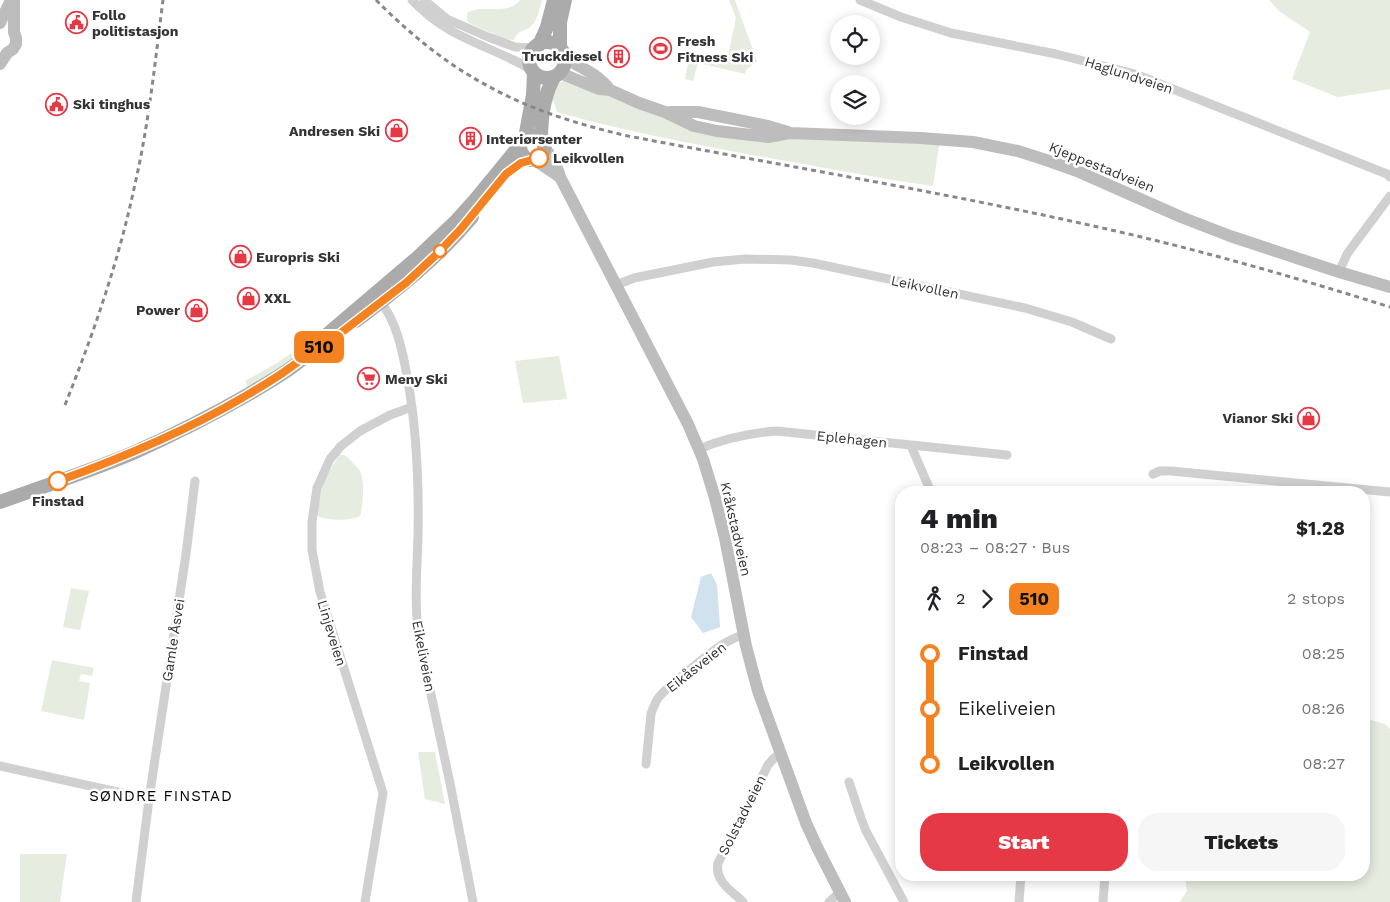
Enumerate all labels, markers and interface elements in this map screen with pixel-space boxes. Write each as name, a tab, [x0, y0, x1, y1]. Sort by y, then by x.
place label: Follo politistasjon	[92, 7, 178, 39]
public building icon: Follo politistasjon	[64, 11, 88, 35]
map controls	[830, 15, 880, 125]
button: locate	[830, 15, 880, 65]
place label: Fresh Fitness Ski	[677, 33, 753, 65]
sports icon: Fresh Fitness Ski	[649, 37, 673, 61]
building icon: Truckdiesel	[606, 44, 630, 68]
place label: Truckdiesel	[522, 48, 602, 64]
street label: Haglundveien	[1083, 53, 1175, 97]
button: layers	[830, 75, 880, 125]
public building icon: Ski tinghus	[45, 92, 69, 116]
place label: Ski tinghus	[73, 96, 151, 112]
shop icon: Andresen Ski	[384, 119, 408, 143]
place label: Andresen Ski	[289, 123, 380, 139]
building icon: Interiørsenter	[458, 127, 482, 151]
place label: Interiørsenter	[486, 131, 582, 147]
street label: Kjeppestadveien	[1047, 139, 1157, 195]
marker: Leikvollen	[529, 148, 549, 168]
place label: Leikvollen	[553, 150, 624, 166]
unlabelled marker	[433, 244, 447, 258]
shop icon: Europris Ski	[228, 245, 252, 269]
place label: Europris Ski	[256, 249, 340, 265]
street label: Leikvollen	[890, 272, 960, 302]
shop icon: XXL	[236, 286, 260, 310]
place label: XXL	[264, 290, 292, 306]
shop icon: Power	[184, 298, 208, 322]
place label: Power	[136, 302, 180, 318]
line badge: 510	[290, 331, 348, 363]
text: 510	[304, 336, 334, 357]
supermarket icon: Meny Ski	[357, 367, 381, 391]
place label: Meny Ski	[385, 371, 448, 387]
shop icon: Vianor Ski	[1297, 406, 1321, 430]
place label: Vianor Ski	[1223, 410, 1293, 426]
street label: Eplehagen	[816, 427, 888, 451]
marker: Finstad	[48, 471, 68, 491]
street label: Kråkstadveien	[717, 480, 755, 578]
place label: Finstad	[32, 493, 84, 509]
text: 4 min	[920, 502, 998, 535]
text: $1.28	[1296, 517, 1345, 540]
text: 08:23 – 08:27 · Bus	[920, 538, 1070, 557]
icon: walk	[920, 585, 948, 613]
icon: forward	[973, 585, 1001, 613]
text: 510	[1019, 588, 1049, 609]
text: 2	[956, 589, 965, 608]
text: 2 stops	[1287, 589, 1345, 608]
street label: Gamle Åsvei	[159, 598, 187, 682]
street label: Linjeveien	[314, 598, 350, 668]
street label: Eikeliveien	[409, 619, 439, 693]
street label: Eikåsveien	[663, 639, 729, 695]
text: Finstad	[958, 642, 1028, 665]
text: 08:25	[1302, 644, 1345, 663]
text: Eikeliveien	[958, 697, 1056, 720]
text: 08:26	[1301, 699, 1345, 718]
text: Leikvollen	[958, 752, 1055, 775]
text: 08:27	[1302, 754, 1345, 773]
street label: Solstadveien	[715, 772, 769, 858]
district label: SØNDRE FINSTAD	[89, 787, 233, 805]
button: Start	[920, 813, 1128, 871]
button: Tickets	[1138, 813, 1345, 871]

